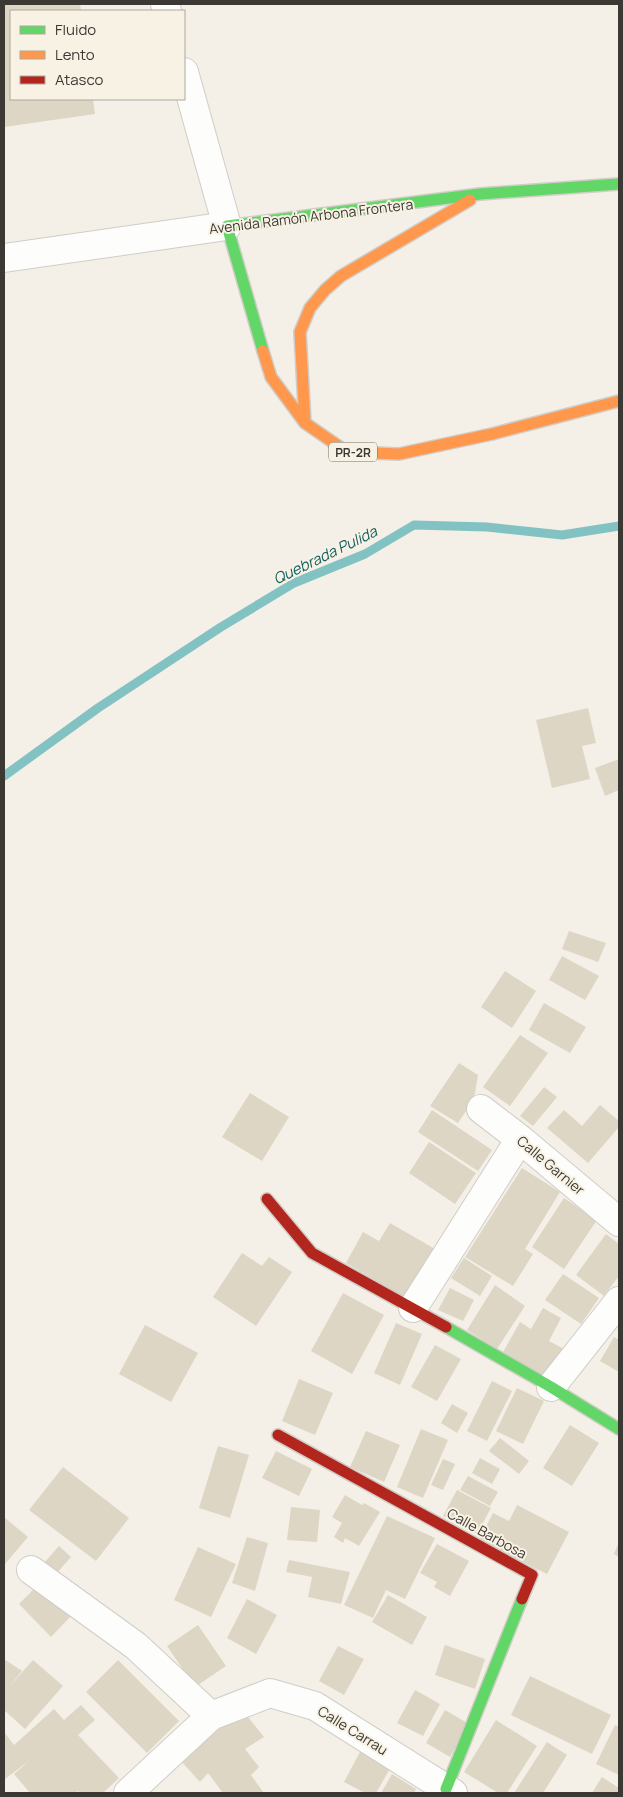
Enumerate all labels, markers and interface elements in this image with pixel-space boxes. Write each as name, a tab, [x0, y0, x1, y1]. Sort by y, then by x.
legend	[10, 10, 185, 100]
text: Fluido	[55, 19, 96, 40]
text: Lento	[55, 44, 95, 65]
text: Atasco	[55, 69, 103, 90]
street label: Avenida Ramón Arbona Frontera	[208, 194, 414, 238]
road number: PR-2R	[329, 442, 377, 462]
water label: Quebrada Pulida	[269, 520, 381, 589]
street label: Calle Garnier	[513, 1131, 589, 1199]
street label: Calle Barbosa	[444, 1503, 530, 1563]
street label: Calle Carrau	[314, 1701, 392, 1759]

